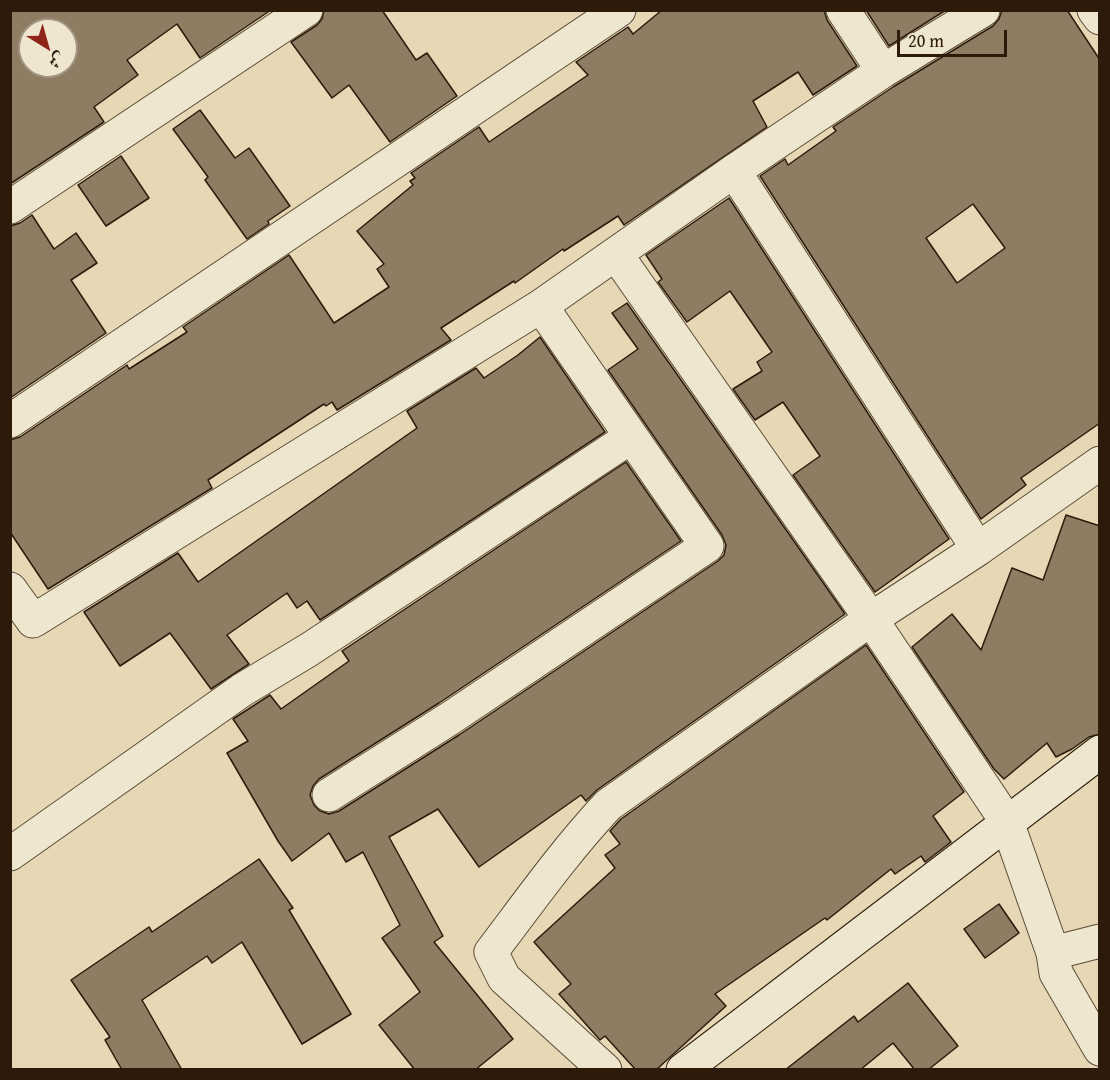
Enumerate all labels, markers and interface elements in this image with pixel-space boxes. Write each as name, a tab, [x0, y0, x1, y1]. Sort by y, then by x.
north arrow	[18, 18, 78, 78]
scale bar	[900, 18, 1010, 56]
text: 20 m	[908, 27, 944, 54]
text: ش	[44, 46, 71, 75]

